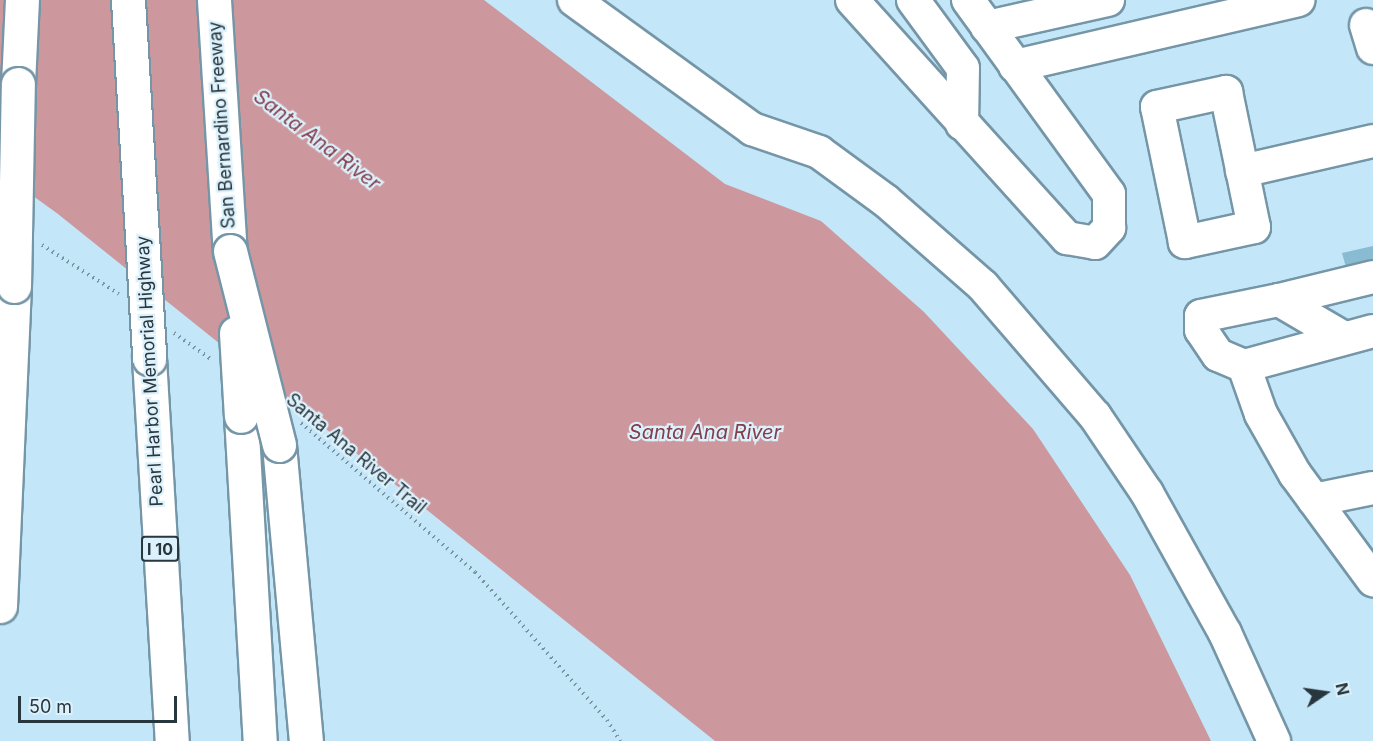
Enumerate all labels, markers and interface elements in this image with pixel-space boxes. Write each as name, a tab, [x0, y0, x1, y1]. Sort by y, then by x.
street label: San Bernardino Freeway	[204, 21, 240, 229]
water label: Santa Ana River	[249, 85, 385, 195]
street label: Pearl Harbor Memorial Highway	[132, 235, 168, 507]
street label: Santa Ana River Trail	[282, 389, 430, 519]
water label: Santa Ana River	[629, 420, 781, 444]
road number: I 10	[140, 536, 180, 562]
north arrow	[1295, 663, 1355, 723]
text: N	[1331, 681, 1354, 697]
scale bar	[21, 684, 180, 722]
text: 50 m	[29, 696, 72, 717]

